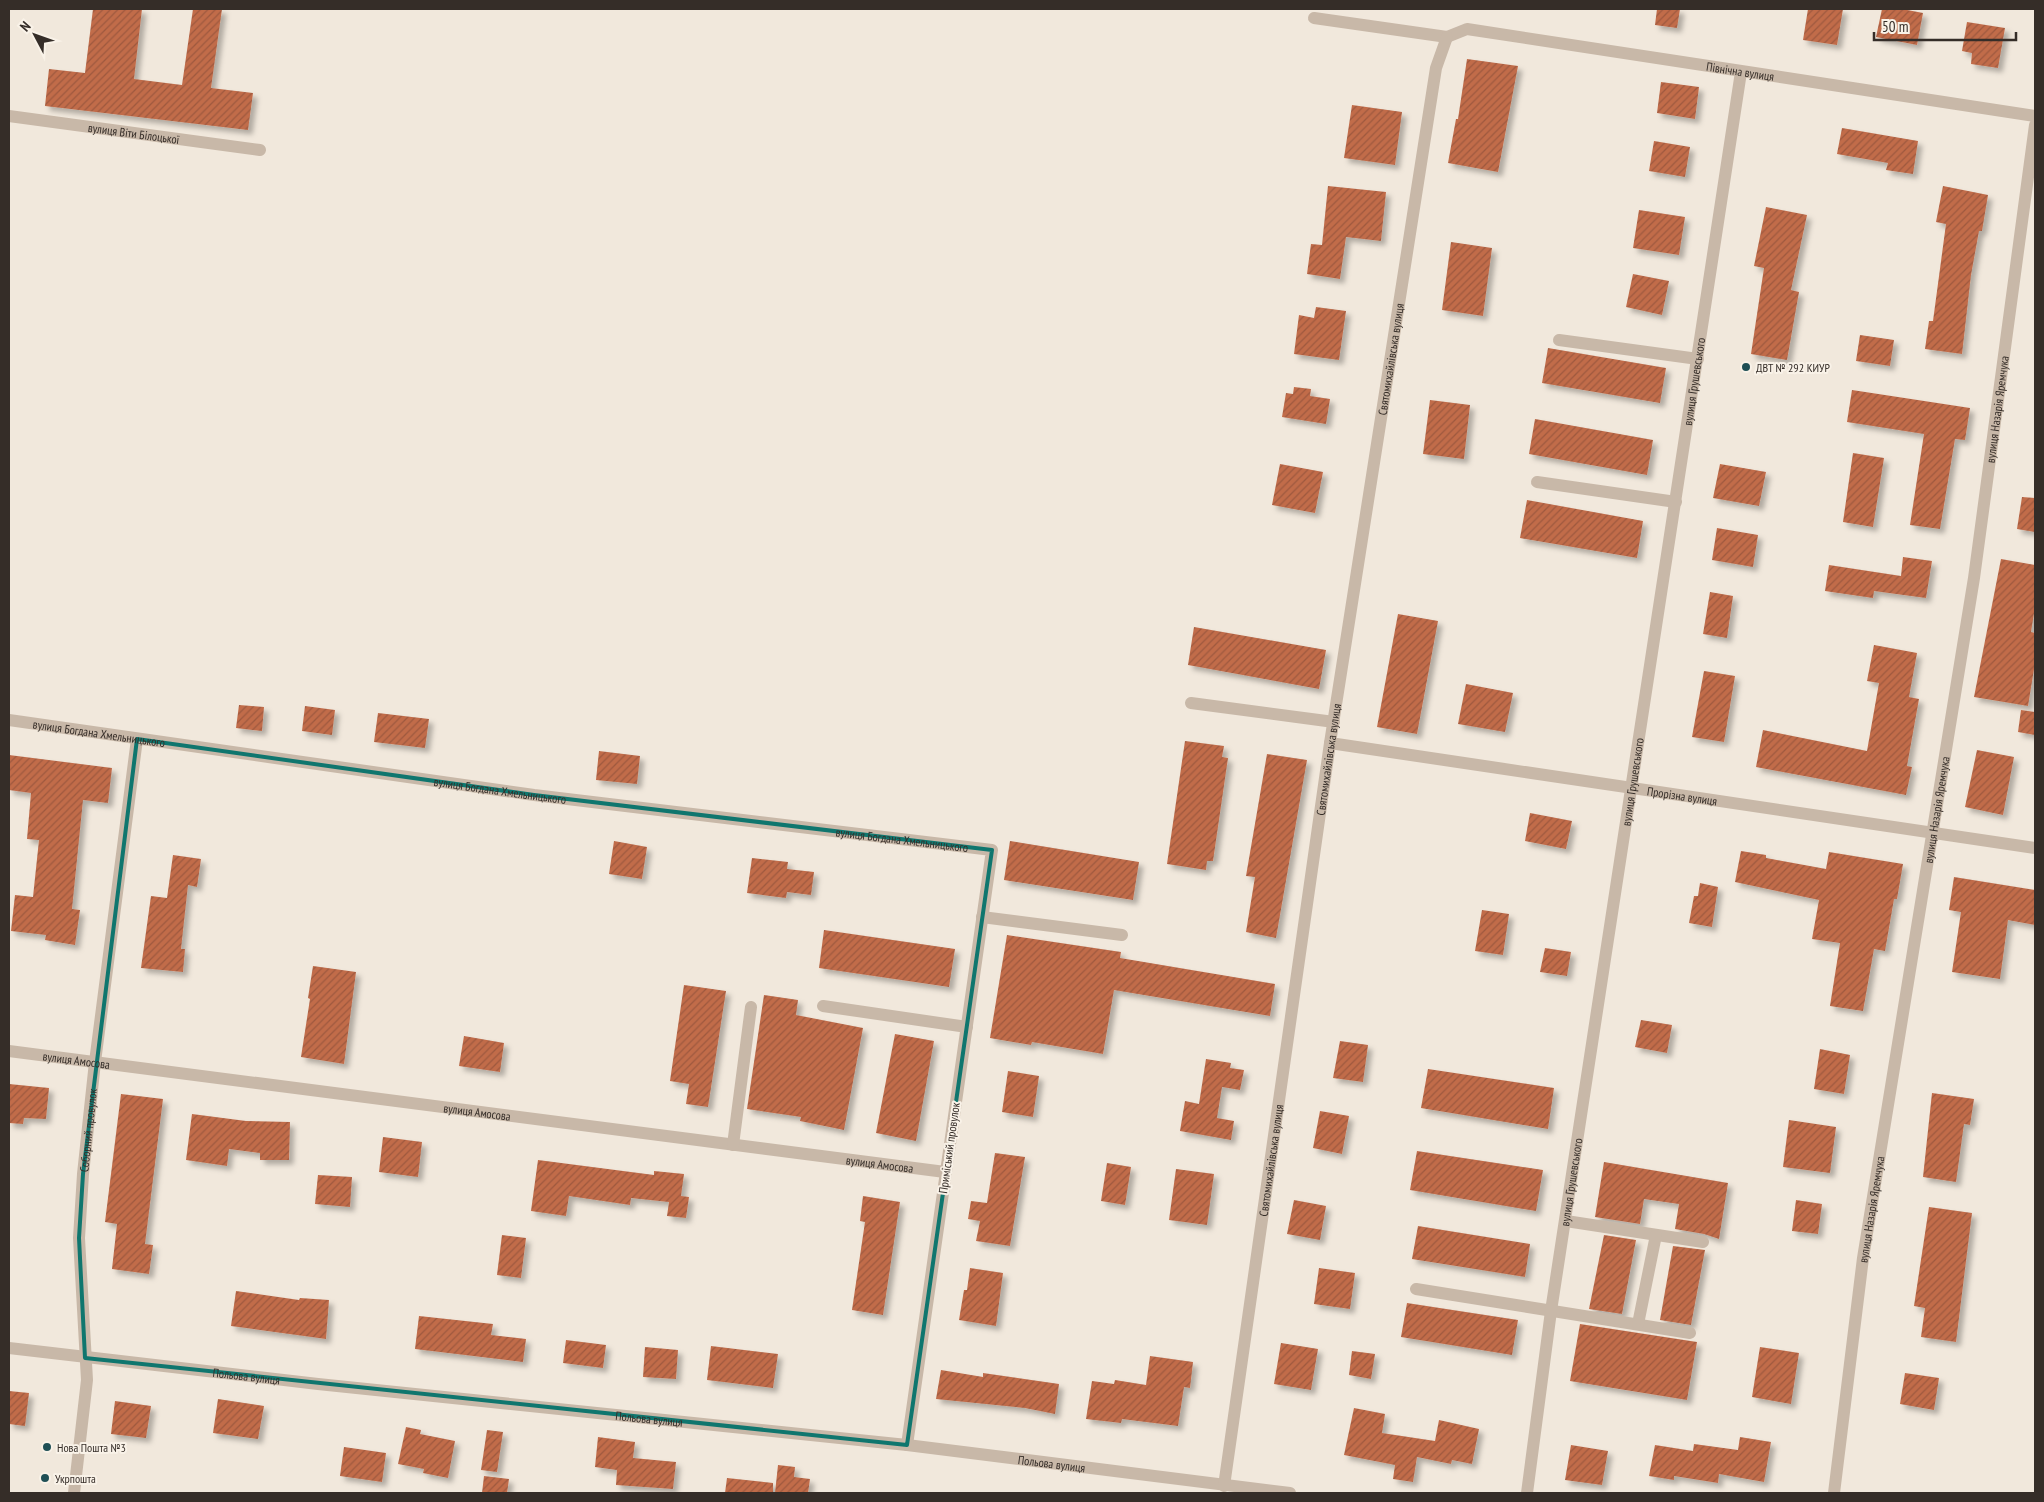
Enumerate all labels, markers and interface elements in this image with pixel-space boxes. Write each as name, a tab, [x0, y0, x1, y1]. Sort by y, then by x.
north arrow	[10, 10, 60, 60]
scale bar	[1874, 10, 2016, 42]
text: 50 m	[1882, 17, 1908, 36]
text: N	[16, 18, 34, 35]
street label: Північна вулиця	[1705, 58, 1775, 83]
street label: вулиця Віти Білоцької	[87, 119, 181, 147]
street label: Святомихайлівська вулиця	[1374, 302, 1406, 416]
street label: вулиця Грушевського	[1679, 336, 1708, 426]
street label: вулиця Назарія Яремчука	[1982, 355, 2011, 464]
place label: ДВТ № 292 КИУР	[1756, 360, 1830, 375]
marker: ДВТ № 292 КИУР	[1740, 361, 1752, 373]
street label: Святомихайлівська вулиця	[1312, 702, 1344, 816]
street label: вулиця Богдана Хмельницького	[32, 716, 166, 750]
street label: вулиця Грушевського	[1618, 737, 1646, 827]
street label: вулиця Назарія Яремчука	[1920, 755, 1952, 864]
street label: вулиця Богдана Хмельницького	[433, 773, 567, 806]
street label: Прорізна вулиця	[1646, 783, 1719, 808]
street label: вулиця Богдана Хмельницького	[835, 824, 969, 855]
street label: вулиця Амосова	[42, 1048, 111, 1072]
street label: Соборний провулок	[76, 1088, 100, 1173]
street label: вулиця Амосова	[443, 1100, 512, 1123]
street label: Приміський провулок	[935, 1101, 963, 1194]
street label: Святомихайлівська вулиця	[1255, 1103, 1286, 1217]
street label: вулиця Грушевського	[1557, 1137, 1585, 1227]
street label: вулиця Амосова	[845, 1152, 914, 1175]
street label: вулиця Назарія Яремчука	[1855, 1155, 1887, 1264]
street label: Польова вулиця	[212, 1364, 281, 1387]
street label: Польова вулиця	[615, 1407, 684, 1429]
place label: Нова Пошта №3	[57, 1440, 126, 1455]
marker: Нова Пошта №3	[41, 1441, 53, 1453]
street label: Польова вулиця	[1017, 1451, 1086, 1475]
place label: Укрпошта	[55, 1471, 96, 1486]
marker: Укрпошта	[39, 1472, 51, 1484]

